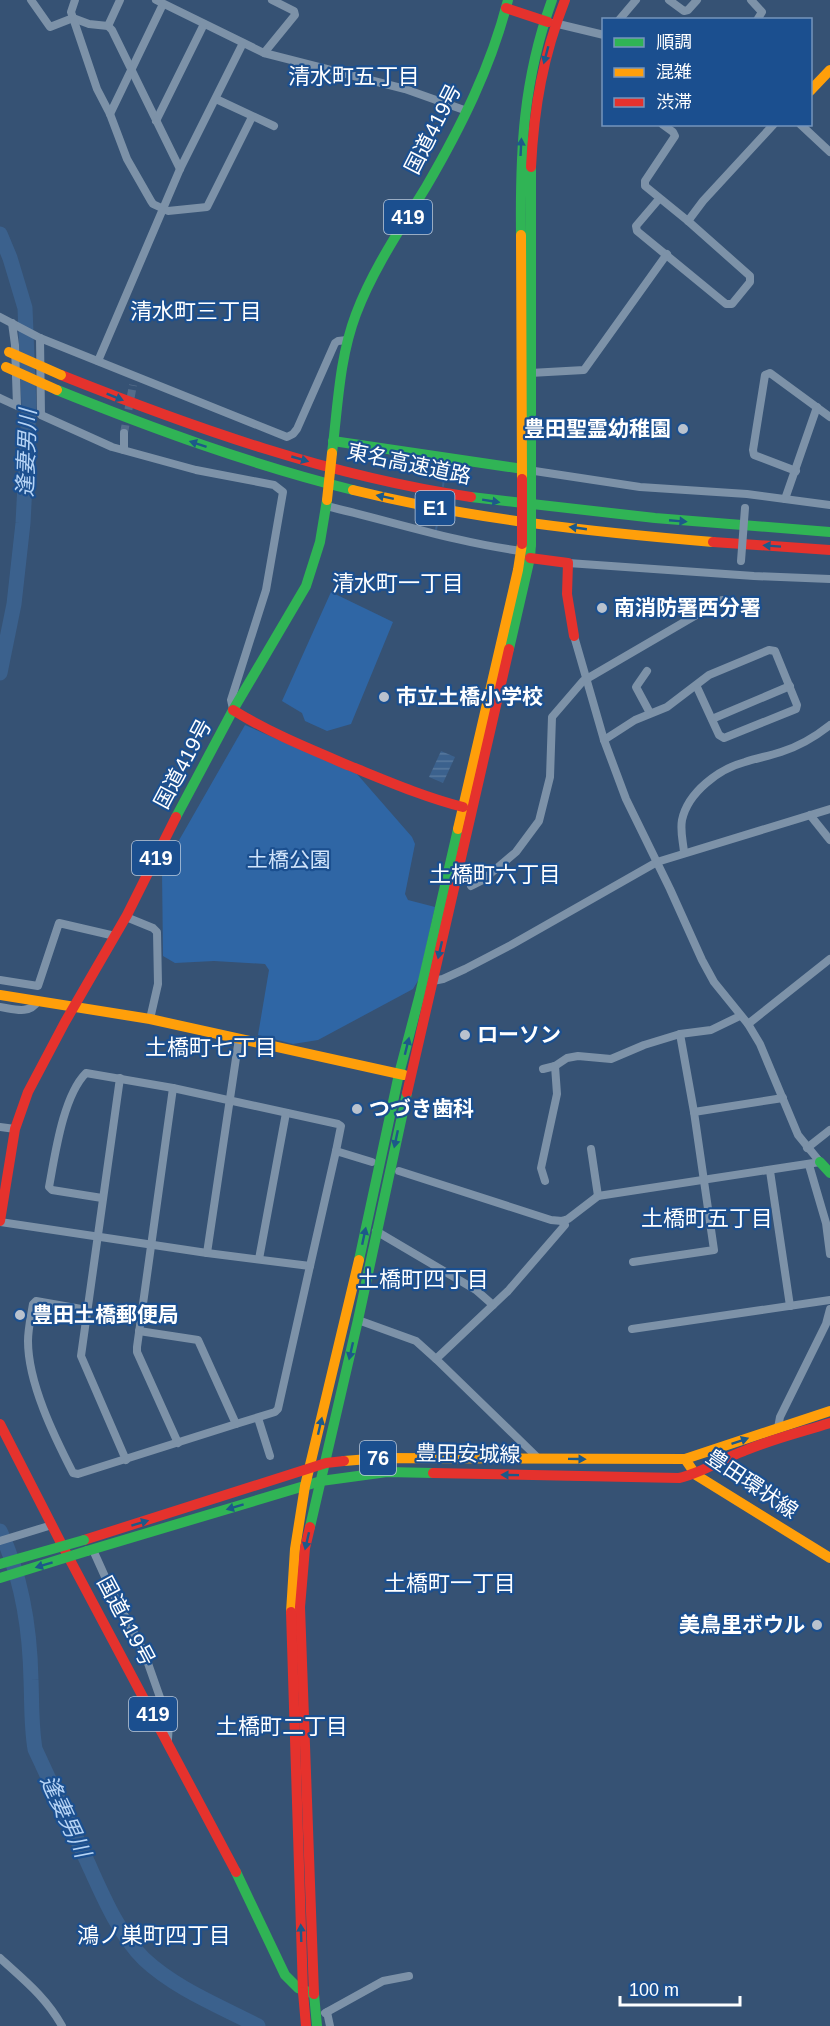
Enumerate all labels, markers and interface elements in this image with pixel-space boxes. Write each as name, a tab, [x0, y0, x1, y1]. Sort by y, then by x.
legend	[602, 18, 812, 126]
text: 順調	[656, 32, 692, 52]
one-way arrow	[541, 46, 550, 64]
text: 混雑	[656, 62, 692, 82]
district label: 清水町五丁目	[288, 64, 420, 89]
street label: 国道419号	[400, 80, 465, 178]
text: 渋滞	[656, 92, 692, 112]
one-way arrow	[517, 138, 526, 157]
road number: 419	[384, 200, 432, 234]
district label: 清水町三丁目	[130, 299, 262, 324]
one-way arrow	[107, 392, 125, 402]
water label: 逢妻男川	[12, 407, 41, 497]
place label: 豊田聖霊幼稚園	[524, 417, 671, 440]
marker: 豊田聖霊幼稚園	[676, 422, 690, 436]
one-way arrow	[189, 438, 207, 448]
street label: 東名高速道路	[345, 439, 473, 488]
one-way arrow	[291, 455, 309, 464]
road number: E1	[416, 491, 454, 525]
one-way arrow	[375, 492, 394, 501]
one-way arrow	[481, 496, 500, 505]
one-way arrow	[668, 516, 687, 526]
one-way arrow	[568, 524, 587, 533]
one-way arrow	[762, 542, 781, 551]
district label: 清水町一丁目	[332, 571, 464, 596]
place label: 南消防署西分署	[614, 596, 761, 619]
marker: 南消防署西分署	[595, 601, 609, 615]
place label: 市立土橋小学校	[396, 685, 543, 708]
marker: 市立土橋小学校	[377, 690, 391, 704]
street label: 国道419号	[149, 715, 216, 812]
road number: 419	[132, 841, 180, 875]
park label: 土橋公園	[247, 848, 331, 871]
district label: 土橋町六丁目	[429, 862, 561, 887]
one-way arrow	[435, 940, 445, 959]
place label: ローソン	[477, 1023, 561, 1046]
marker: ローソン	[458, 1028, 472, 1042]
district label: 土橋町七丁目	[145, 1035, 277, 1060]
one-way arrow	[402, 1037, 412, 1055]
place label: つづき歯科	[369, 1097, 474, 1120]
marker: つづき歯科	[350, 1102, 364, 1116]
one-way arrow	[391, 1130, 400, 1149]
district label: 土橋町五丁目	[641, 1206, 773, 1231]
one-way arrow	[359, 1227, 369, 1245]
district label: 土橋町四丁目	[357, 1267, 489, 1292]
place label: 豊田土橋郵便局	[32, 1303, 179, 1326]
marker: 豊田土橋郵便局	[13, 1308, 27, 1322]
one-way arrow	[346, 1341, 356, 1360]
one-way arrow	[316, 1417, 326, 1435]
one-way arrow	[731, 1436, 749, 1446]
road number: 76	[360, 1441, 396, 1475]
street label: 豊田安城線	[415, 1441, 521, 1466]
street label: 豊田環状線	[702, 1445, 802, 1522]
one-way arrow	[568, 1454, 587, 1463]
one-way arrow	[500, 1470, 519, 1480]
one-way arrow	[226, 1503, 244, 1512]
one-way arrow	[131, 1518, 149, 1527]
one-way arrow	[302, 1531, 312, 1550]
one-way arrow	[35, 1561, 53, 1570]
district label: 土橋町一丁目	[384, 1571, 516, 1596]
street label: 国道419号	[93, 1572, 160, 1669]
place label: 美鳥里ボウル	[679, 1613, 805, 1636]
marker: 美鳥里ボウル	[810, 1618, 824, 1632]
road number: 419	[129, 1697, 177, 1731]
district label: 土橋町二丁目	[216, 1714, 348, 1739]
water label: 逢妻男川	[36, 1771, 96, 1863]
district label: 鴻ノ巣町四丁目	[77, 1923, 231, 1948]
one-way arrow	[297, 1924, 306, 1943]
scale bar	[620, 1969, 740, 2007]
text: 100 m	[629, 1980, 679, 2000]

